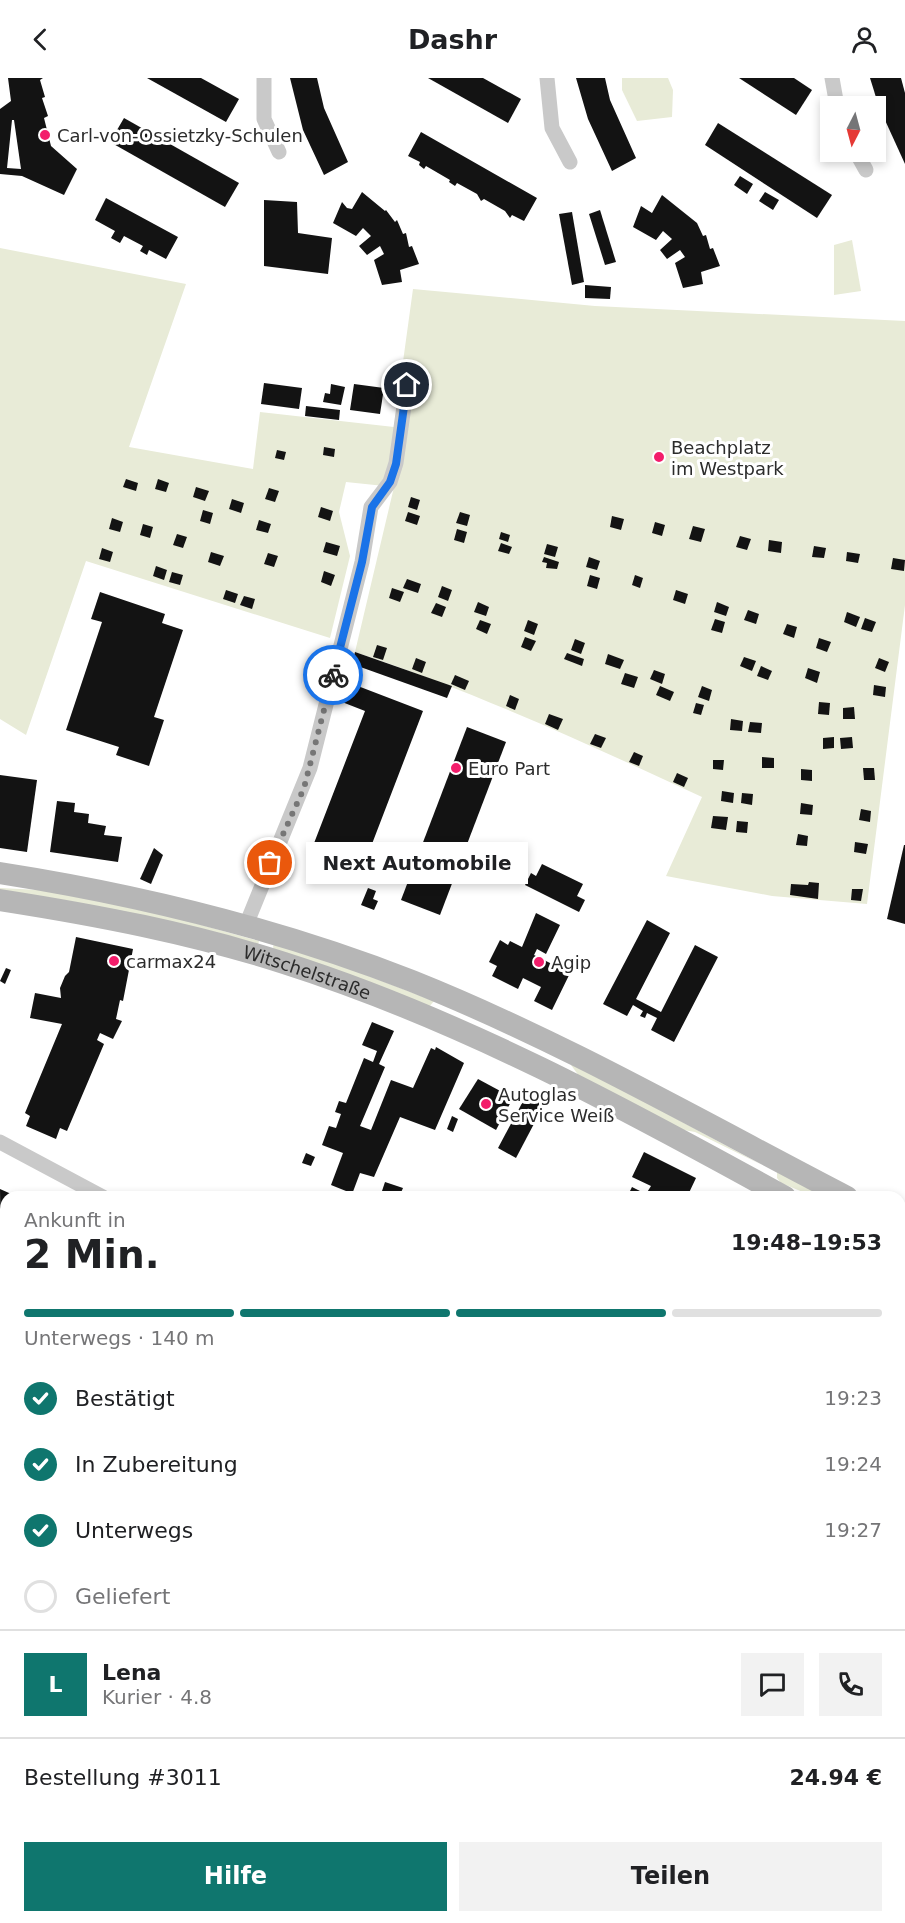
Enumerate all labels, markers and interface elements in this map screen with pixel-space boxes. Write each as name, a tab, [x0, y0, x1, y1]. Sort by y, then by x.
icon: back	[24, 23, 57, 56]
icon: person	[848, 23, 881, 56]
text: Dashr	[408, 24, 497, 55]
north arrow	[820, 96, 886, 162]
map controls	[820, 96, 886, 162]
place label: Carl-von-Ossietzky-Schulen	[57, 125, 303, 146]
marker: Carl-von-Ossietzky-Schulen	[38, 128, 52, 142]
pin	[381, 359, 432, 410]
icon: home	[390, 368, 423, 401]
place label: Beachplatz im Westpark	[671, 437, 784, 479]
marker: Beachplatz im Westpark	[652, 450, 666, 464]
courier	[303, 645, 363, 705]
icon: bike	[317, 659, 350, 692]
place label: Euro Part	[468, 758, 550, 779]
marker: Euro Part	[449, 761, 463, 775]
pin	[244, 837, 295, 888]
callout: Next Automobile	[306, 842, 528, 884]
icon: bag	[253, 846, 286, 879]
text: Next Automobile	[323, 851, 511, 875]
street label: Witschelstraße	[241, 941, 374, 1003]
place label: carmax24	[126, 951, 216, 972]
place label: Agip	[551, 952, 591, 973]
marker: carmax24	[107, 954, 121, 968]
marker: Agip	[532, 955, 546, 969]
place label: Autoglas Service Weiß	[498, 1084, 614, 1126]
marker: Autoglas Service Weiß	[479, 1097, 493, 1111]
text: Ankunft in	[24, 1208, 126, 1232]
text: 19:48–19:53	[731, 1230, 882, 1255]
text: 2 Min.	[24, 1232, 159, 1277]
text: Unterwegs · 140 m	[24, 1326, 215, 1350]
icon: check	[24, 1382, 57, 1415]
text: Bestätigt	[75, 1386, 175, 1411]
text: 19:23	[824, 1386, 882, 1410]
icon: check	[24, 1448, 57, 1481]
text: In Zubereitung	[75, 1452, 238, 1477]
text: 19:24	[824, 1452, 882, 1476]
icon: check	[24, 1514, 57, 1547]
text: Unterwegs	[75, 1518, 193, 1543]
text: 19:27	[824, 1518, 882, 1542]
text: Geliefert	[75, 1584, 170, 1609]
button: chat	[741, 1653, 804, 1716]
button: phone	[819, 1653, 882, 1716]
text: Lena	[102, 1660, 161, 1685]
text: L	[48, 1672, 63, 1697]
text: Kurier · 4.8	[102, 1685, 212, 1709]
text: Bestellung #3011	[24, 1765, 222, 1790]
text: 24.94 €	[789, 1765, 882, 1790]
button: Hilfe	[24, 1842, 447, 1911]
button: Teilen	[459, 1842, 882, 1911]

